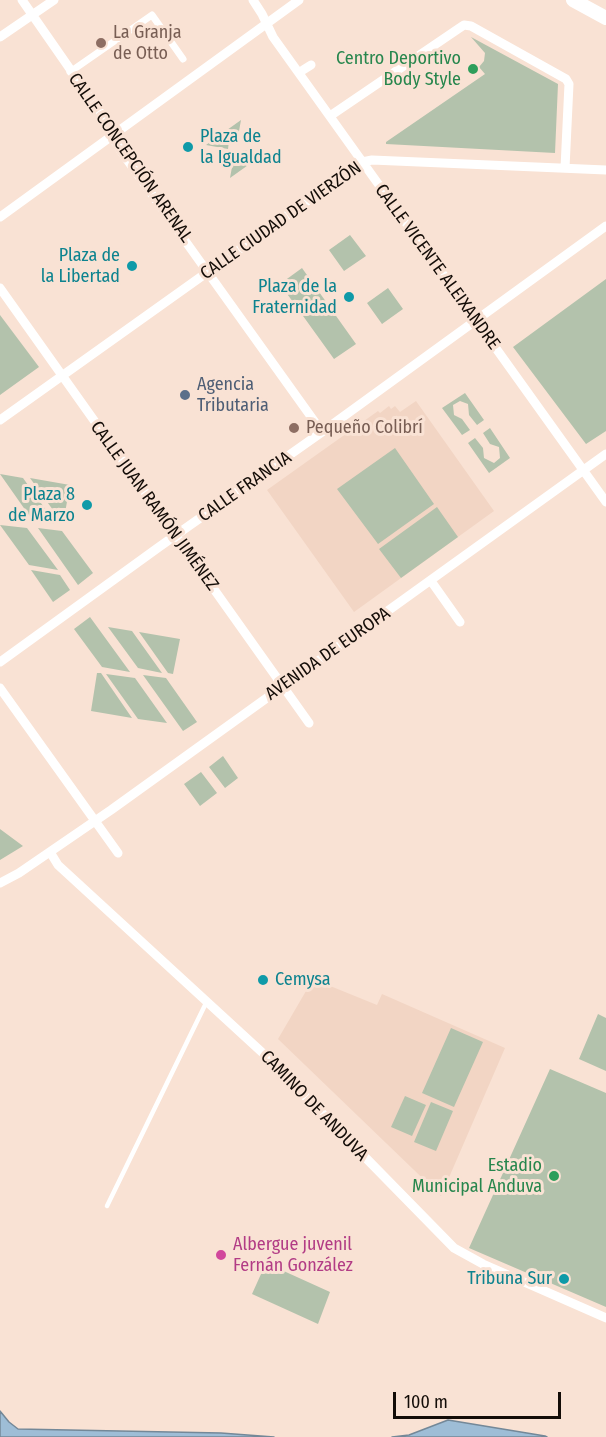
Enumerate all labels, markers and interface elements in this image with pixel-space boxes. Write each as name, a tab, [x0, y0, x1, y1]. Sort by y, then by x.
place label: La Granja de Otto	[113, 22, 182, 64]
marker: La Granja de Otto	[94, 36, 108, 50]
place label: Centro Deportivo Body Style	[336, 48, 461, 90]
marker: Centro Deportivo Body Style	[466, 62, 480, 76]
street label: CALLE CONCEPCIÓN ARENAL	[63, 69, 197, 247]
place label: Plaza de la Igualdad	[200, 126, 282, 168]
marker: Plaza de la Igualdad	[181, 140, 195, 154]
street label: CALLE CIUDAD DE VIERZÓN	[196, 157, 366, 285]
street label: CALLE VICENTE ALEIXANDRE	[370, 180, 504, 354]
place label: Plaza de la Libertad	[41, 245, 120, 288]
marker: Plaza de la Libertad	[125, 259, 139, 273]
place label: Plaza de la Fraternidad	[252, 276, 337, 318]
marker: Plaza de la Fraternidad	[342, 290, 356, 304]
place label: Agencia Tributaria	[197, 374, 269, 416]
marker: Agencia Tributaria	[178, 388, 192, 402]
street label: CALLE JUAN RAMÓN JIMÉNEZ	[85, 417, 223, 595]
place label: Pequeño Colibrí	[306, 417, 423, 439]
marker: Pequeño Colibrí	[287, 421, 301, 435]
street label: CALLE FRANCIA	[194, 447, 296, 527]
place label: Plaza 8 de Marzo	[8, 484, 75, 526]
marker: Plaza 8 de Marzo	[80, 498, 94, 512]
street label: AVENIDA DE EUROPA	[261, 603, 395, 705]
place label: Cemysa	[275, 969, 331, 991]
marker: Cemysa	[256, 973, 270, 987]
street label: CAMINO DE ANDUVA	[256, 1046, 372, 1166]
place label: Estadio Municipal Anduva	[412, 1155, 542, 1198]
marker: Estadio Municipal Anduva	[547, 1169, 561, 1183]
place label: Albergue juvenil Fernán González	[233, 1234, 353, 1276]
marker: Albergue juvenil Fernán González	[214, 1248, 228, 1262]
place label: Tribuna Sur	[467, 1268, 552, 1290]
marker: Tribuna Sur	[557, 1272, 571, 1286]
scale bar	[396, 1380, 564, 1418]
text: 100 m	[404, 1391, 448, 1413]

